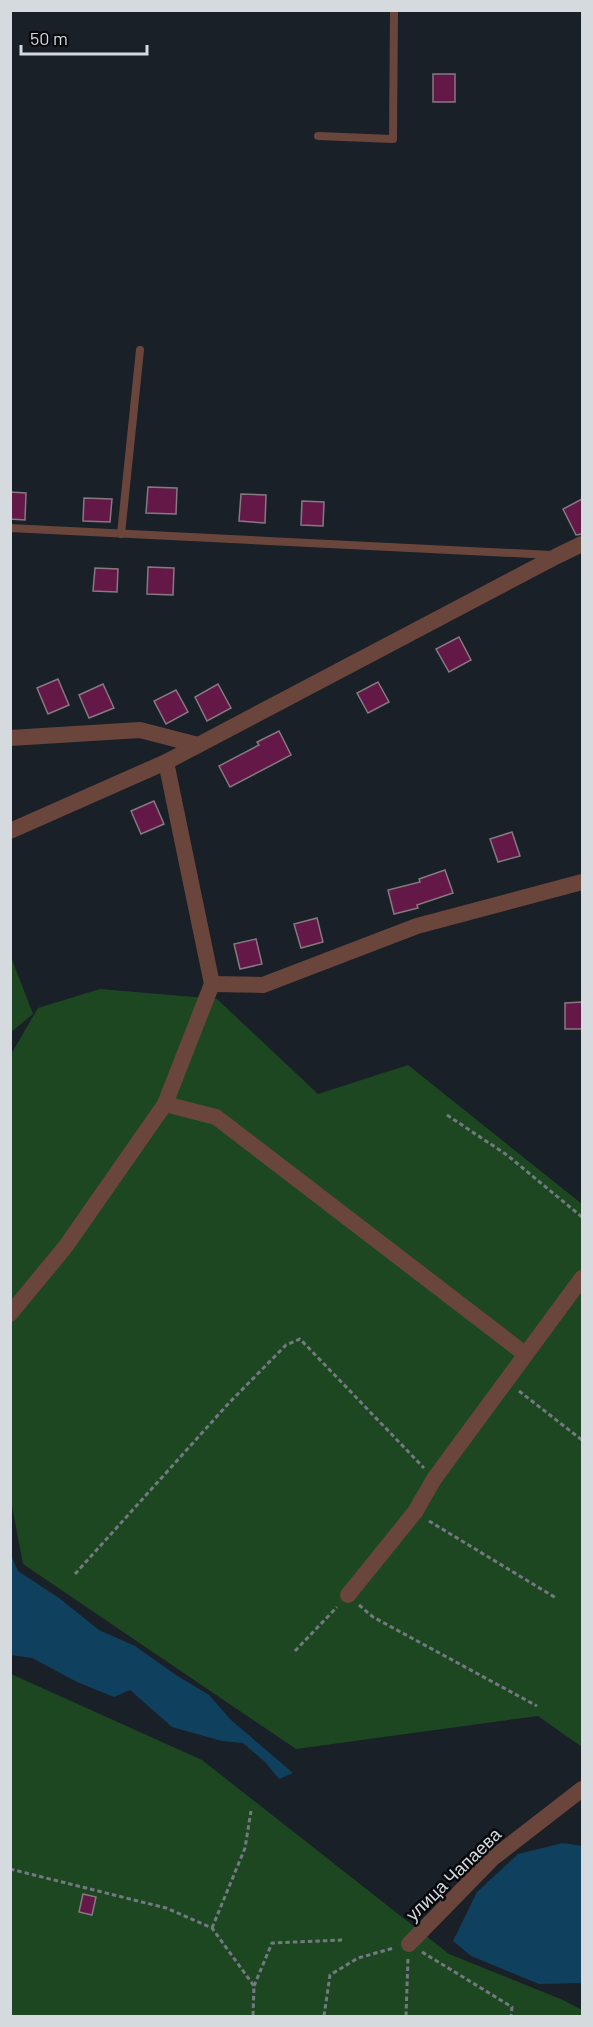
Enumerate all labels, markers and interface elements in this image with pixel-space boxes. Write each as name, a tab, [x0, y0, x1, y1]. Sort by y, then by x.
scale bar	[21, 18, 147, 56]
text: 50 m	[30, 27, 68, 49]
street label: улица Чапаева	[401, 1822, 506, 1925]

